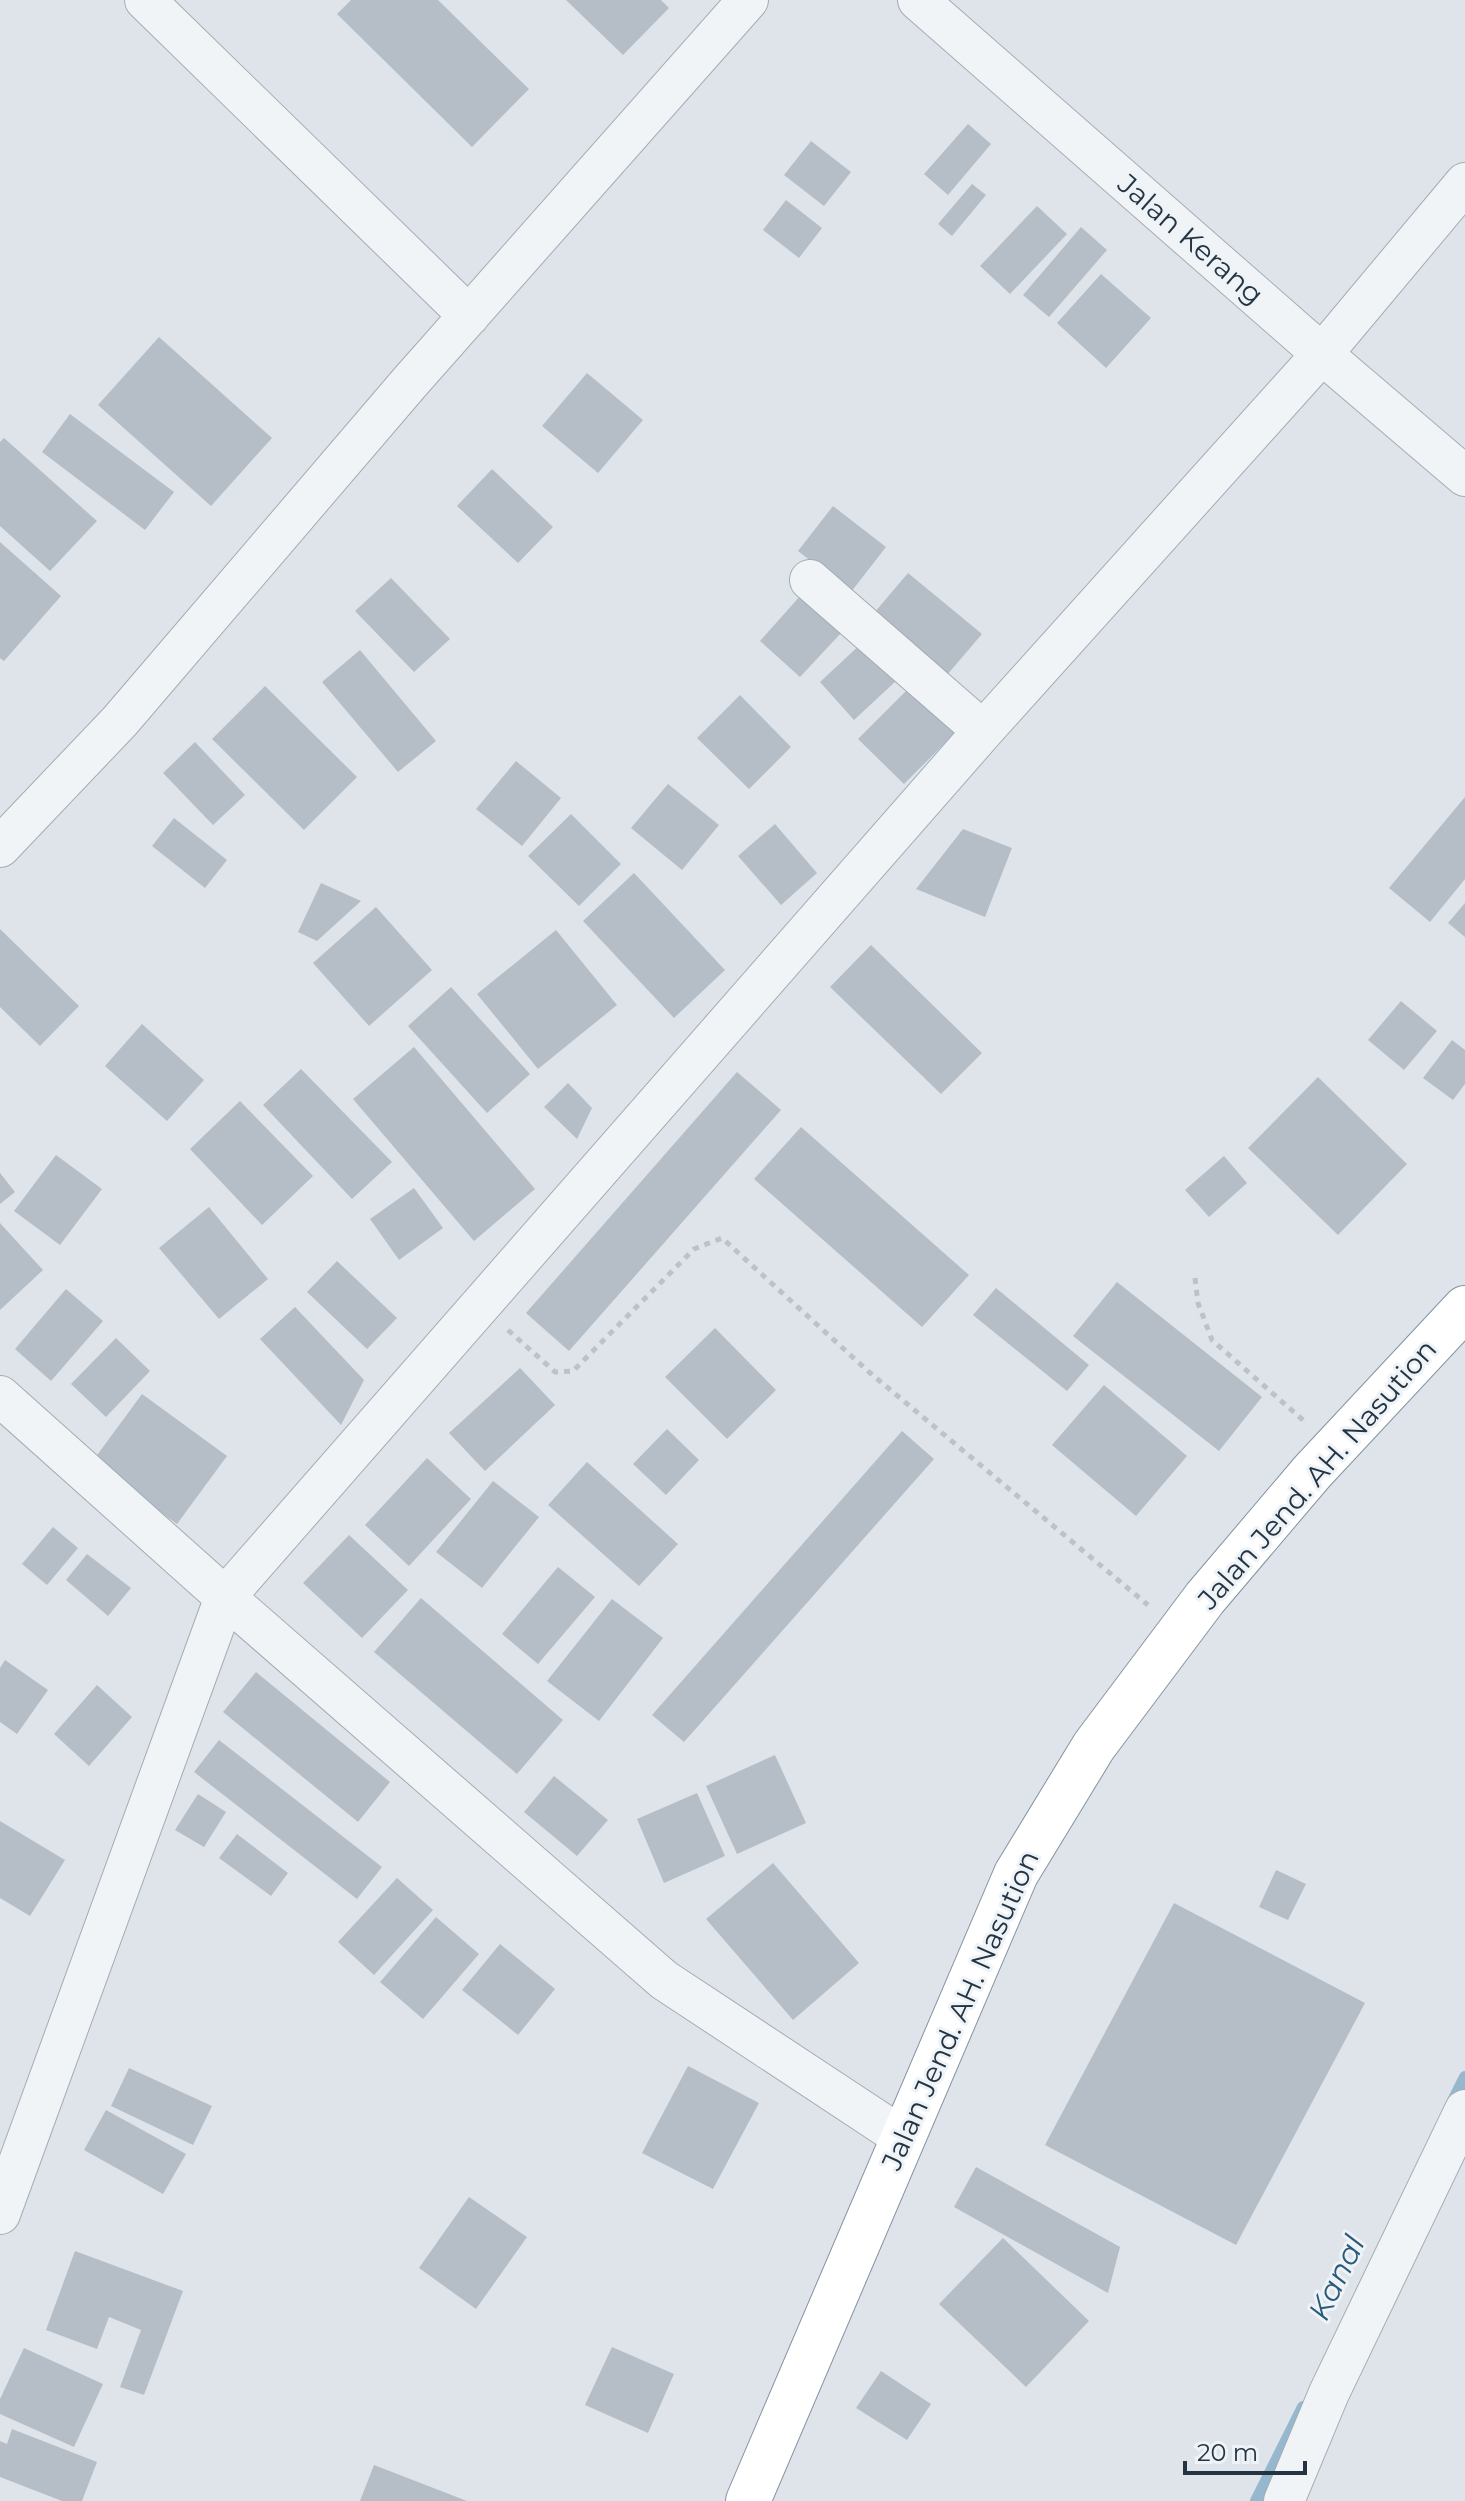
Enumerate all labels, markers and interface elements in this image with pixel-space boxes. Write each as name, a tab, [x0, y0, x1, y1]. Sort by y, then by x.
street label: Jalan Kerang	[1111, 166, 1271, 311]
street label: Jalan Jend. AH. Nasution	[1190, 1332, 1443, 1617]
street label: Jalan Jend. AH. Nasution	[874, 1845, 1046, 2176]
water label: Kanal	[1300, 2229, 1373, 2326]
scale bar	[1185, 2425, 1305, 2475]
text: 20 m	[1197, 2438, 1258, 2467]

